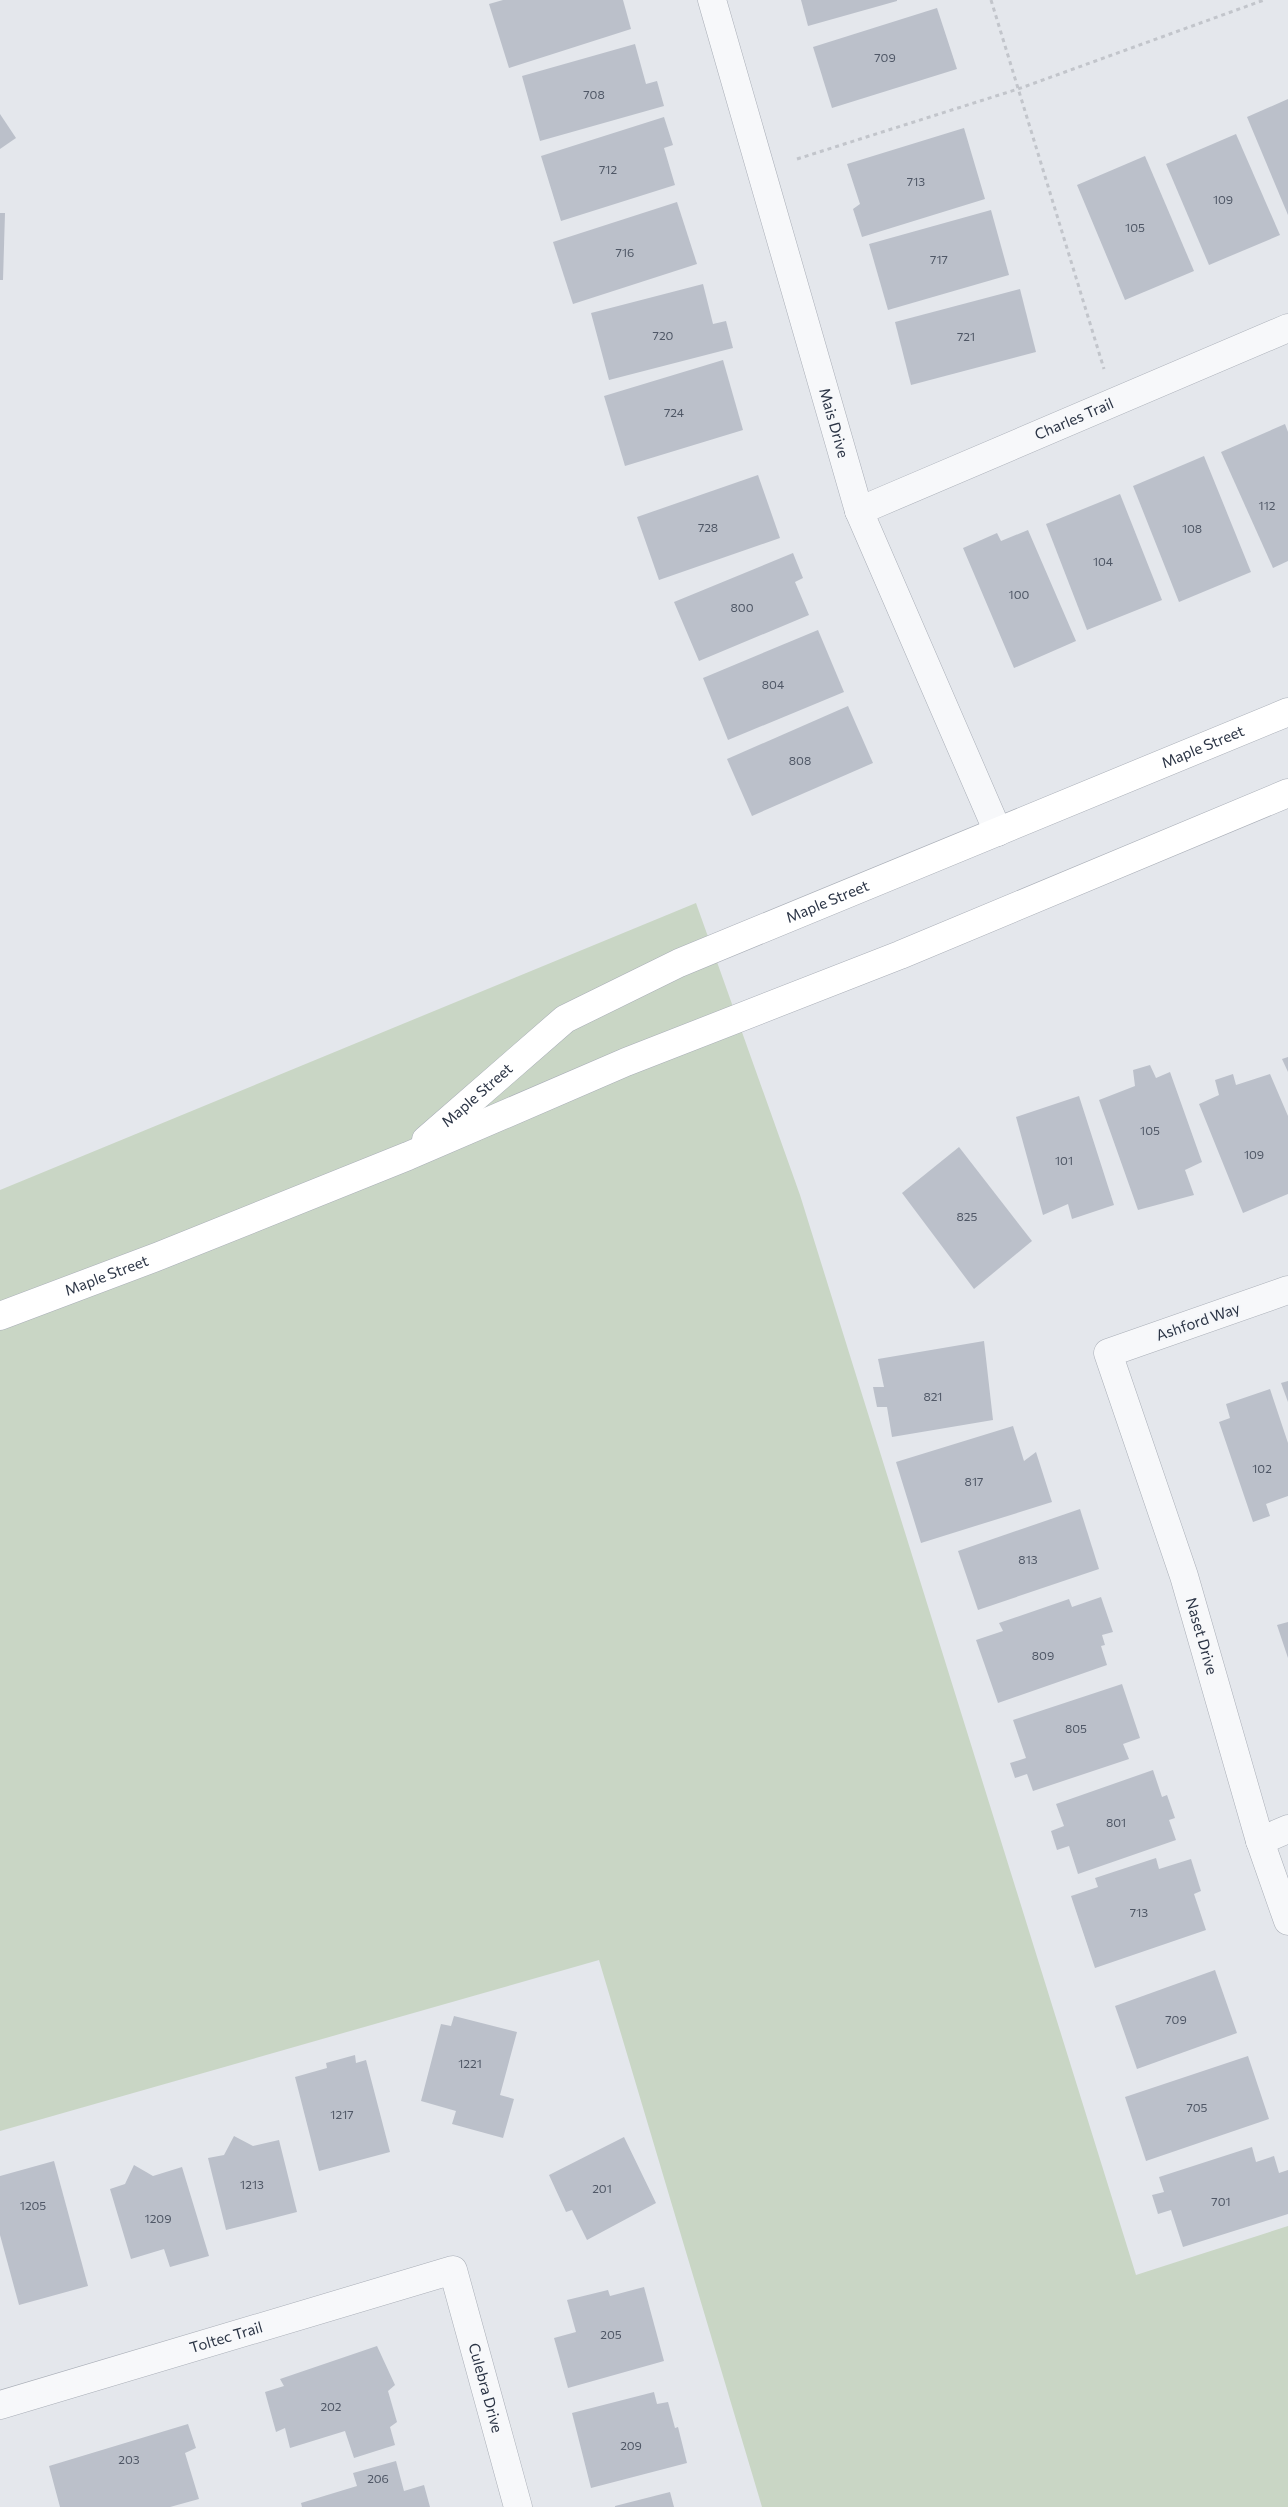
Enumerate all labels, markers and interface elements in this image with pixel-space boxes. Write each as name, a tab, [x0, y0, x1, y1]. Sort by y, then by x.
house number: 709	[874, 50, 896, 64]
house number: 708	[583, 87, 605, 101]
house number: 712	[599, 162, 617, 176]
house number: 713	[907, 174, 925, 188]
house number: 109	[1213, 192, 1233, 206]
house number: 105	[1125, 220, 1145, 234]
house number: 716	[616, 245, 634, 259]
house number: 717	[930, 252, 948, 266]
house number: 720	[653, 328, 674, 342]
house number: 721	[957, 329, 975, 343]
street label: Mais Drive	[816, 386, 853, 460]
street label: Charles Trail	[1032, 394, 1116, 443]
house number: 724	[664, 405, 684, 419]
house number: 112	[1259, 498, 1276, 512]
house number: 728	[698, 520, 718, 534]
house number: 108	[1182, 521, 1202, 535]
house number: 104	[1093, 554, 1113, 568]
house number: 100	[1009, 587, 1030, 601]
house number: 800	[731, 600, 754, 614]
house number: 804	[762, 677, 784, 691]
street label: Maple Street	[1158, 721, 1247, 771]
house number: 808	[789, 753, 811, 767]
street label: Maple Street	[783, 876, 871, 926]
street label: Maple Street	[438, 1059, 516, 1130]
house number: 105	[1140, 1123, 1160, 1137]
house number: 109	[1244, 1147, 1264, 1161]
house number: 101	[1055, 1153, 1073, 1167]
house number: 825	[957, 1209, 977, 1223]
street label: Maple Street	[62, 1251, 151, 1299]
street label: Ashford Way	[1153, 1298, 1242, 1344]
house number: 821	[923, 1389, 943, 1403]
house number: 102	[1252, 1461, 1272, 1475]
house number: 817	[965, 1474, 983, 1488]
house number: 813	[1018, 1552, 1038, 1566]
street label: Naset Drive	[1183, 1595, 1222, 1677]
house number: 809	[1032, 1648, 1054, 1662]
house number: 805	[1065, 1721, 1087, 1735]
house number: 801	[1106, 1815, 1126, 1829]
house number: 713	[1130, 1905, 1148, 1919]
house number: 709	[1165, 2012, 1187, 2026]
house number: 1221	[458, 2056, 482, 2070]
house number: 705	[1186, 2100, 1208, 2114]
house number: 1217	[330, 2107, 354, 2121]
house number: 1213	[240, 2177, 264, 2191]
house number: 201	[592, 2181, 612, 2195]
house number: 701	[1211, 2194, 1231, 2208]
house number: 1205	[20, 2198, 46, 2212]
house number: 1209	[145, 2211, 171, 2225]
street label: Toltec Trail	[187, 2317, 265, 2356]
house number: 205	[600, 2327, 622, 2341]
street label: Culebra Drive	[465, 2341, 507, 2435]
house number: 202	[320, 2399, 342, 2413]
house number: 209	[620, 2438, 642, 2452]
house number: 203	[118, 2452, 140, 2466]
house number: 206	[367, 2471, 389, 2485]

